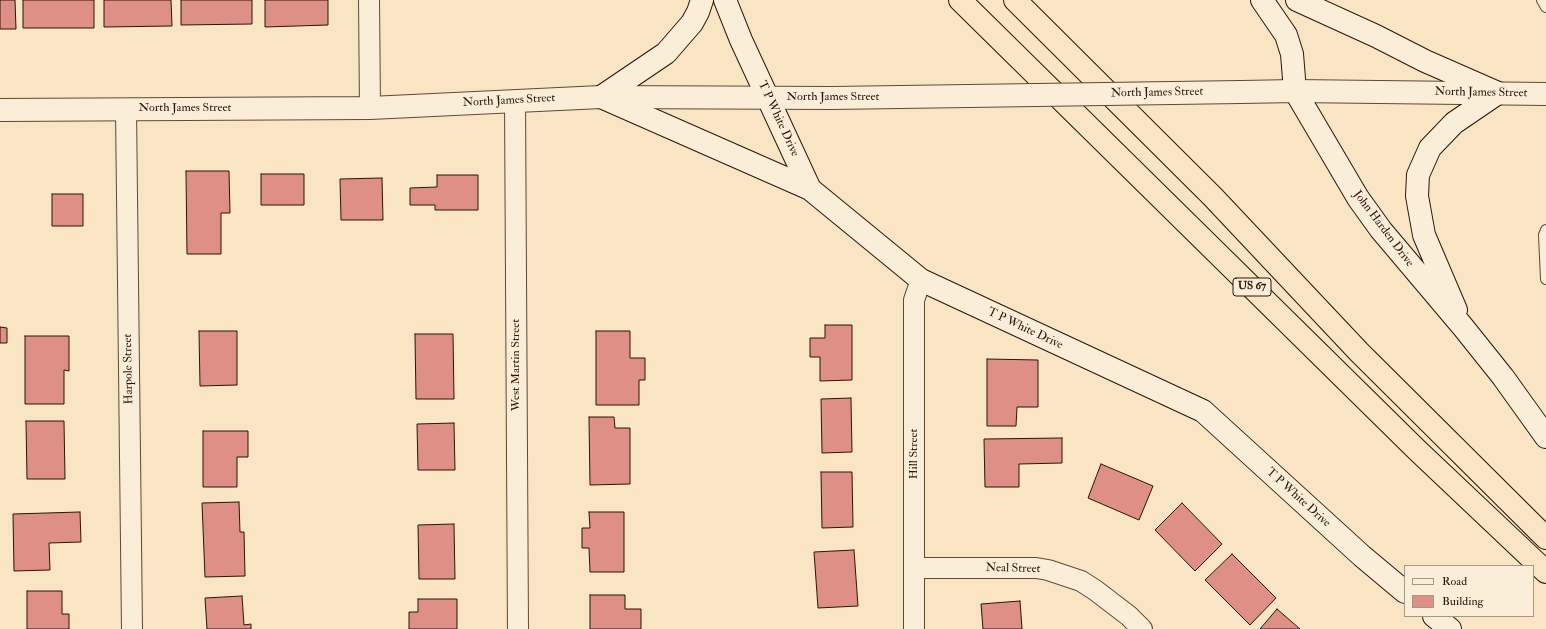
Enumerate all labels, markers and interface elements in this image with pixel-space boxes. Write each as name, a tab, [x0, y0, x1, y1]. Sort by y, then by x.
street label: T P White Drive	[754, 79, 802, 159]
street label: North James Street	[1110, 85, 1204, 101]
street label: North James Street	[1434, 85, 1528, 101]
street label: North James Street	[787, 90, 879, 104]
street label: North James Street	[462, 91, 556, 111]
street label: North James Street	[139, 101, 231, 115]
street label: John Harden Drive	[1350, 188, 1416, 270]
road number: US 67	[1233, 278, 1271, 296]
street label: T P White Drive	[985, 305, 1065, 353]
street label: West Martin Street	[509, 319, 523, 411]
street label: Harpole Street	[121, 334, 137, 404]
street label: Hill Street	[907, 429, 921, 479]
street label: T P White Drive	[1263, 465, 1333, 531]
street label: Neal Street	[985, 561, 1041, 577]
legend	[1404, 565, 1534, 617]
text: Road	[1442, 574, 1467, 589]
text: Building	[1442, 594, 1483, 609]

